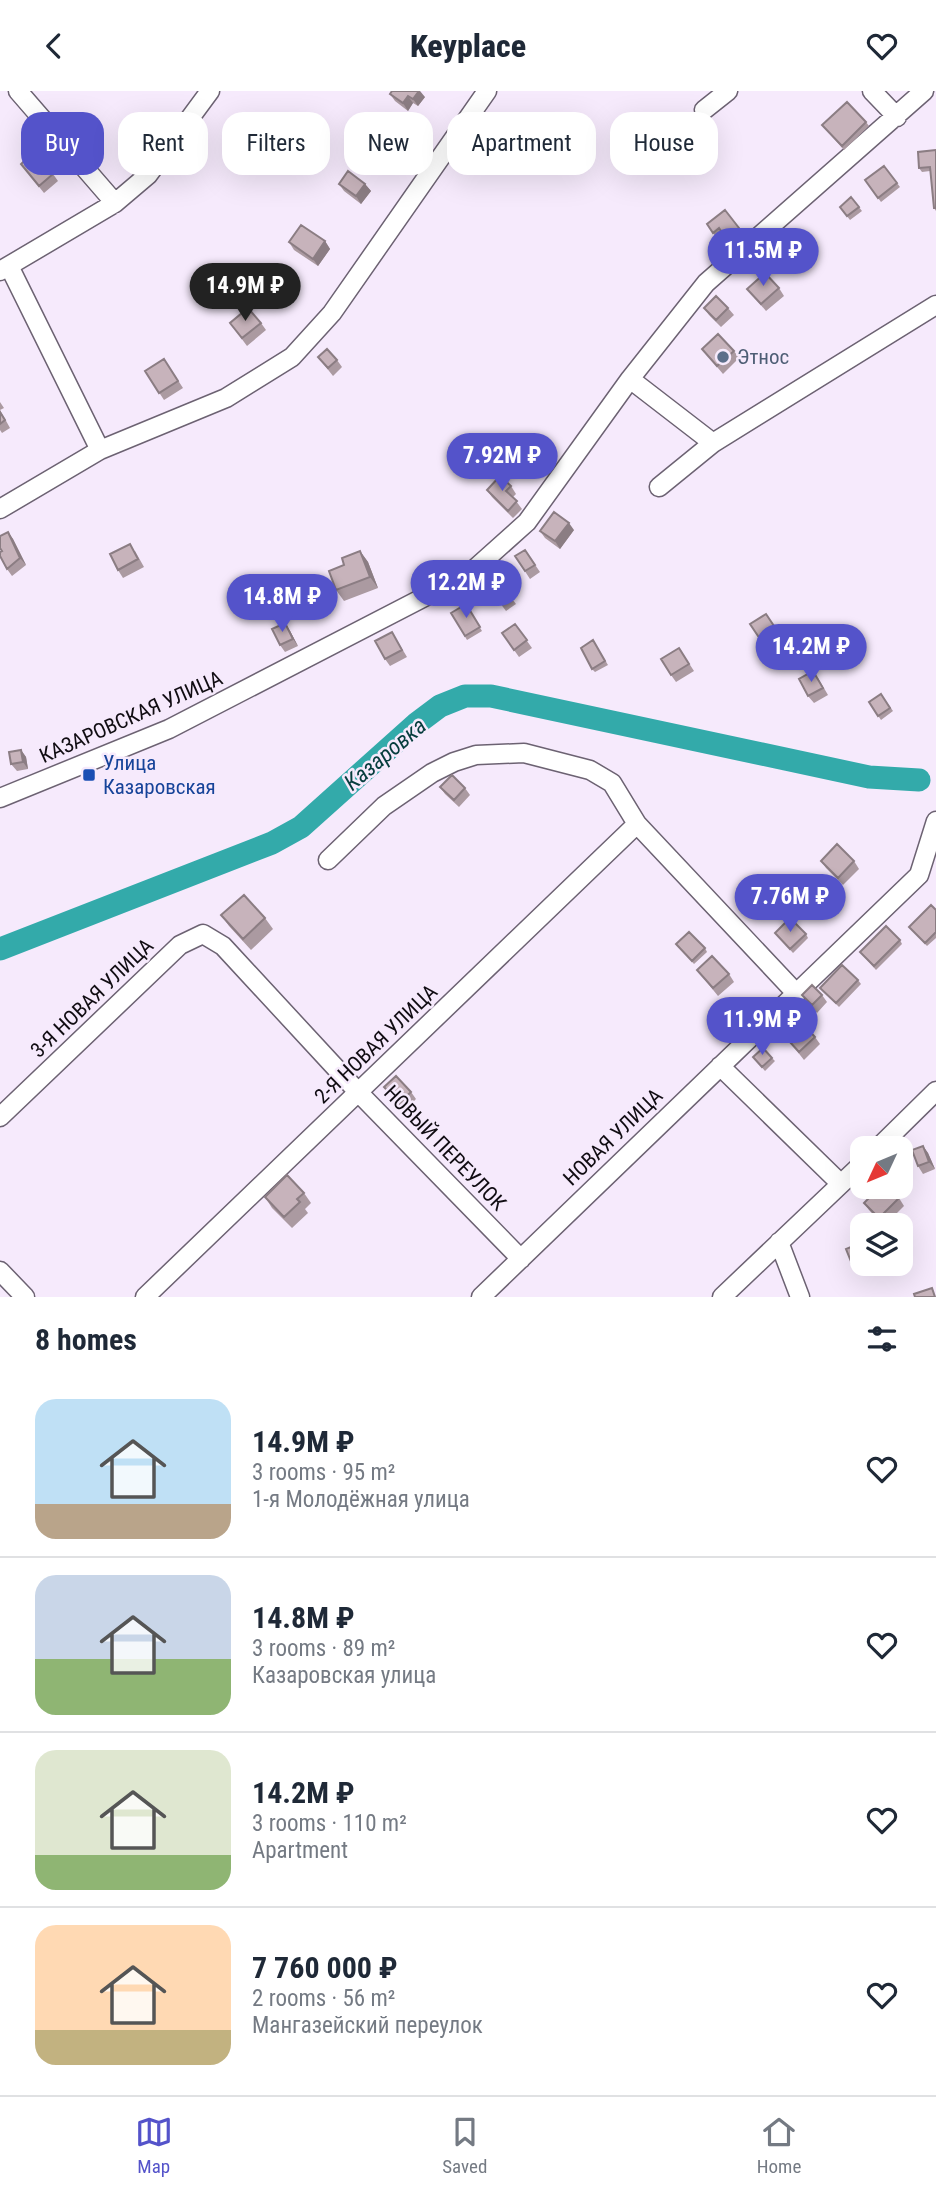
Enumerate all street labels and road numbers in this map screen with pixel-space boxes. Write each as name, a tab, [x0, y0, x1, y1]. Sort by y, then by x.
street label: КАЗАРОВСКАЯ УЛИЦА	[36, 666, 226, 768]
street label: 3-Я НОВАЯ УЛИЦА	[26, 934, 158, 1062]
street label: 2-Я НОВАЯ УЛИЦА	[310, 980, 442, 1108]
street label: НОВЫЙ ПЕРЕУЛОК	[379, 1080, 511, 1216]
street label: НОВАЯ УЛИЦА	[558, 1084, 668, 1190]

